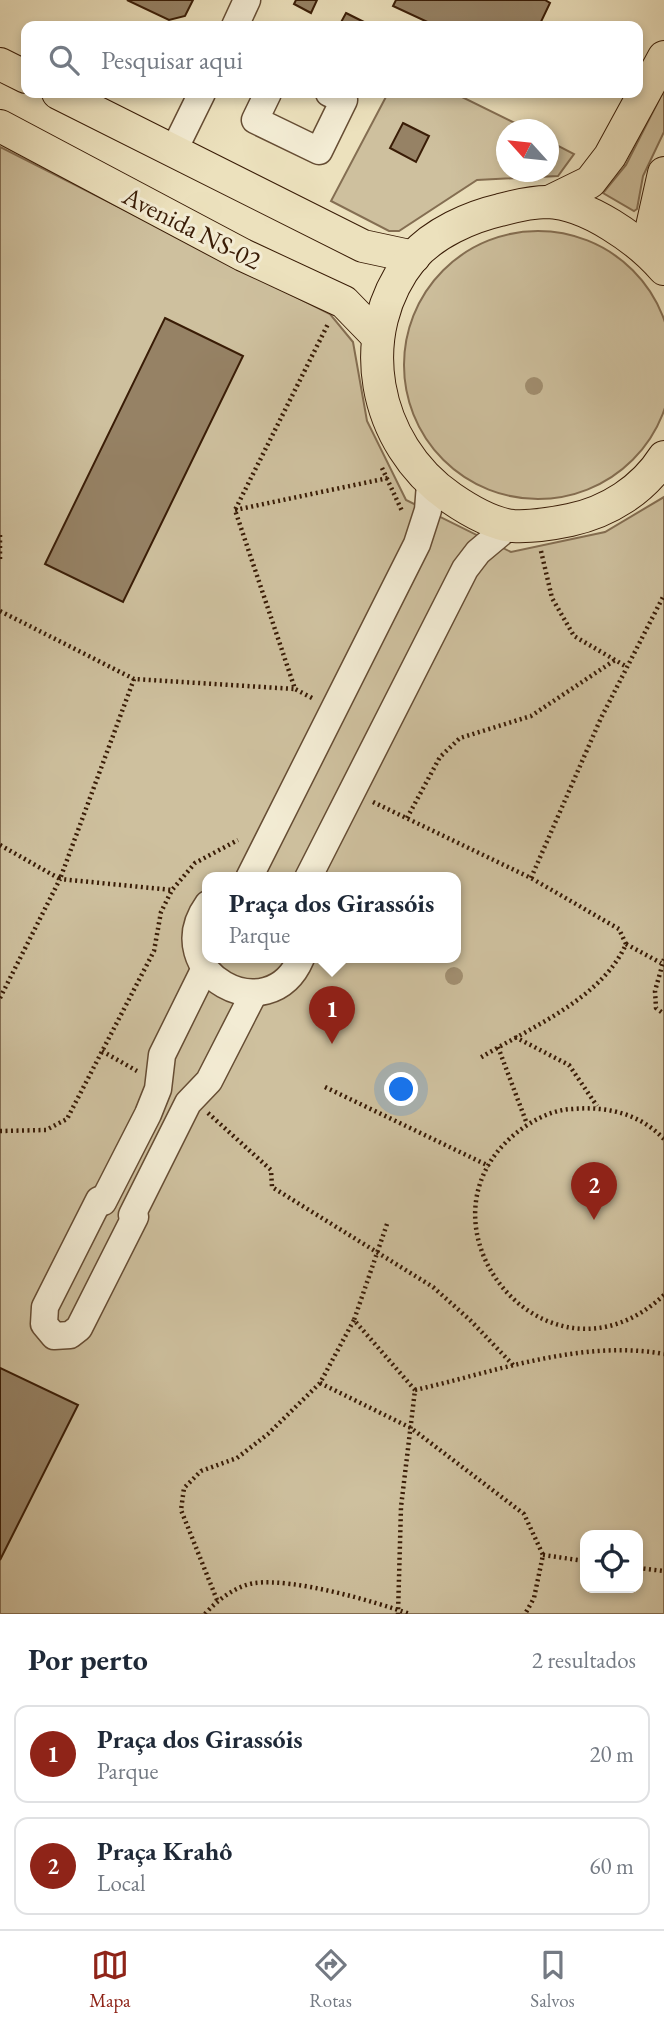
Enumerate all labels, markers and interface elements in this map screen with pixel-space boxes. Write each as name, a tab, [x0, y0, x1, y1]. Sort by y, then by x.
search box	[21, 21, 643, 98]
icon: search	[45, 41, 83, 79]
text: Pesquisar aqui	[101, 43, 243, 77]
north arrow	[496, 119, 559, 182]
street label: Avenida NS-02	[116, 178, 267, 278]
popup	[202, 872, 461, 963]
text: Praça dos Girassóis	[229, 886, 434, 920]
text: Parque	[229, 920, 290, 950]
pin: 1	[309, 986, 355, 1044]
your location	[384, 1072, 418, 1106]
pin: 2	[571, 1162, 617, 1220]
map controls	[580, 1530, 643, 1593]
button: locate	[580, 1530, 643, 1593]
text: Por perto	[28, 1640, 148, 1679]
text: 2 resultados	[532, 1645, 636, 1675]
text: Praça dos Girassóis	[97, 1722, 303, 1756]
text: 1	[47, 1739, 59, 1769]
text: 20 m	[589, 1739, 634, 1769]
text: Parque	[97, 1756, 159, 1786]
text: Praça Krahô	[97, 1834, 232, 1868]
text: 2	[47, 1851, 59, 1881]
text: 60 m	[589, 1851, 634, 1881]
text: Local	[97, 1868, 146, 1898]
tab: Mapa	[89, 1946, 131, 2013]
tab: Rotas	[309, 1946, 352, 2013]
tab: Salvos	[530, 1946, 575, 2013]

